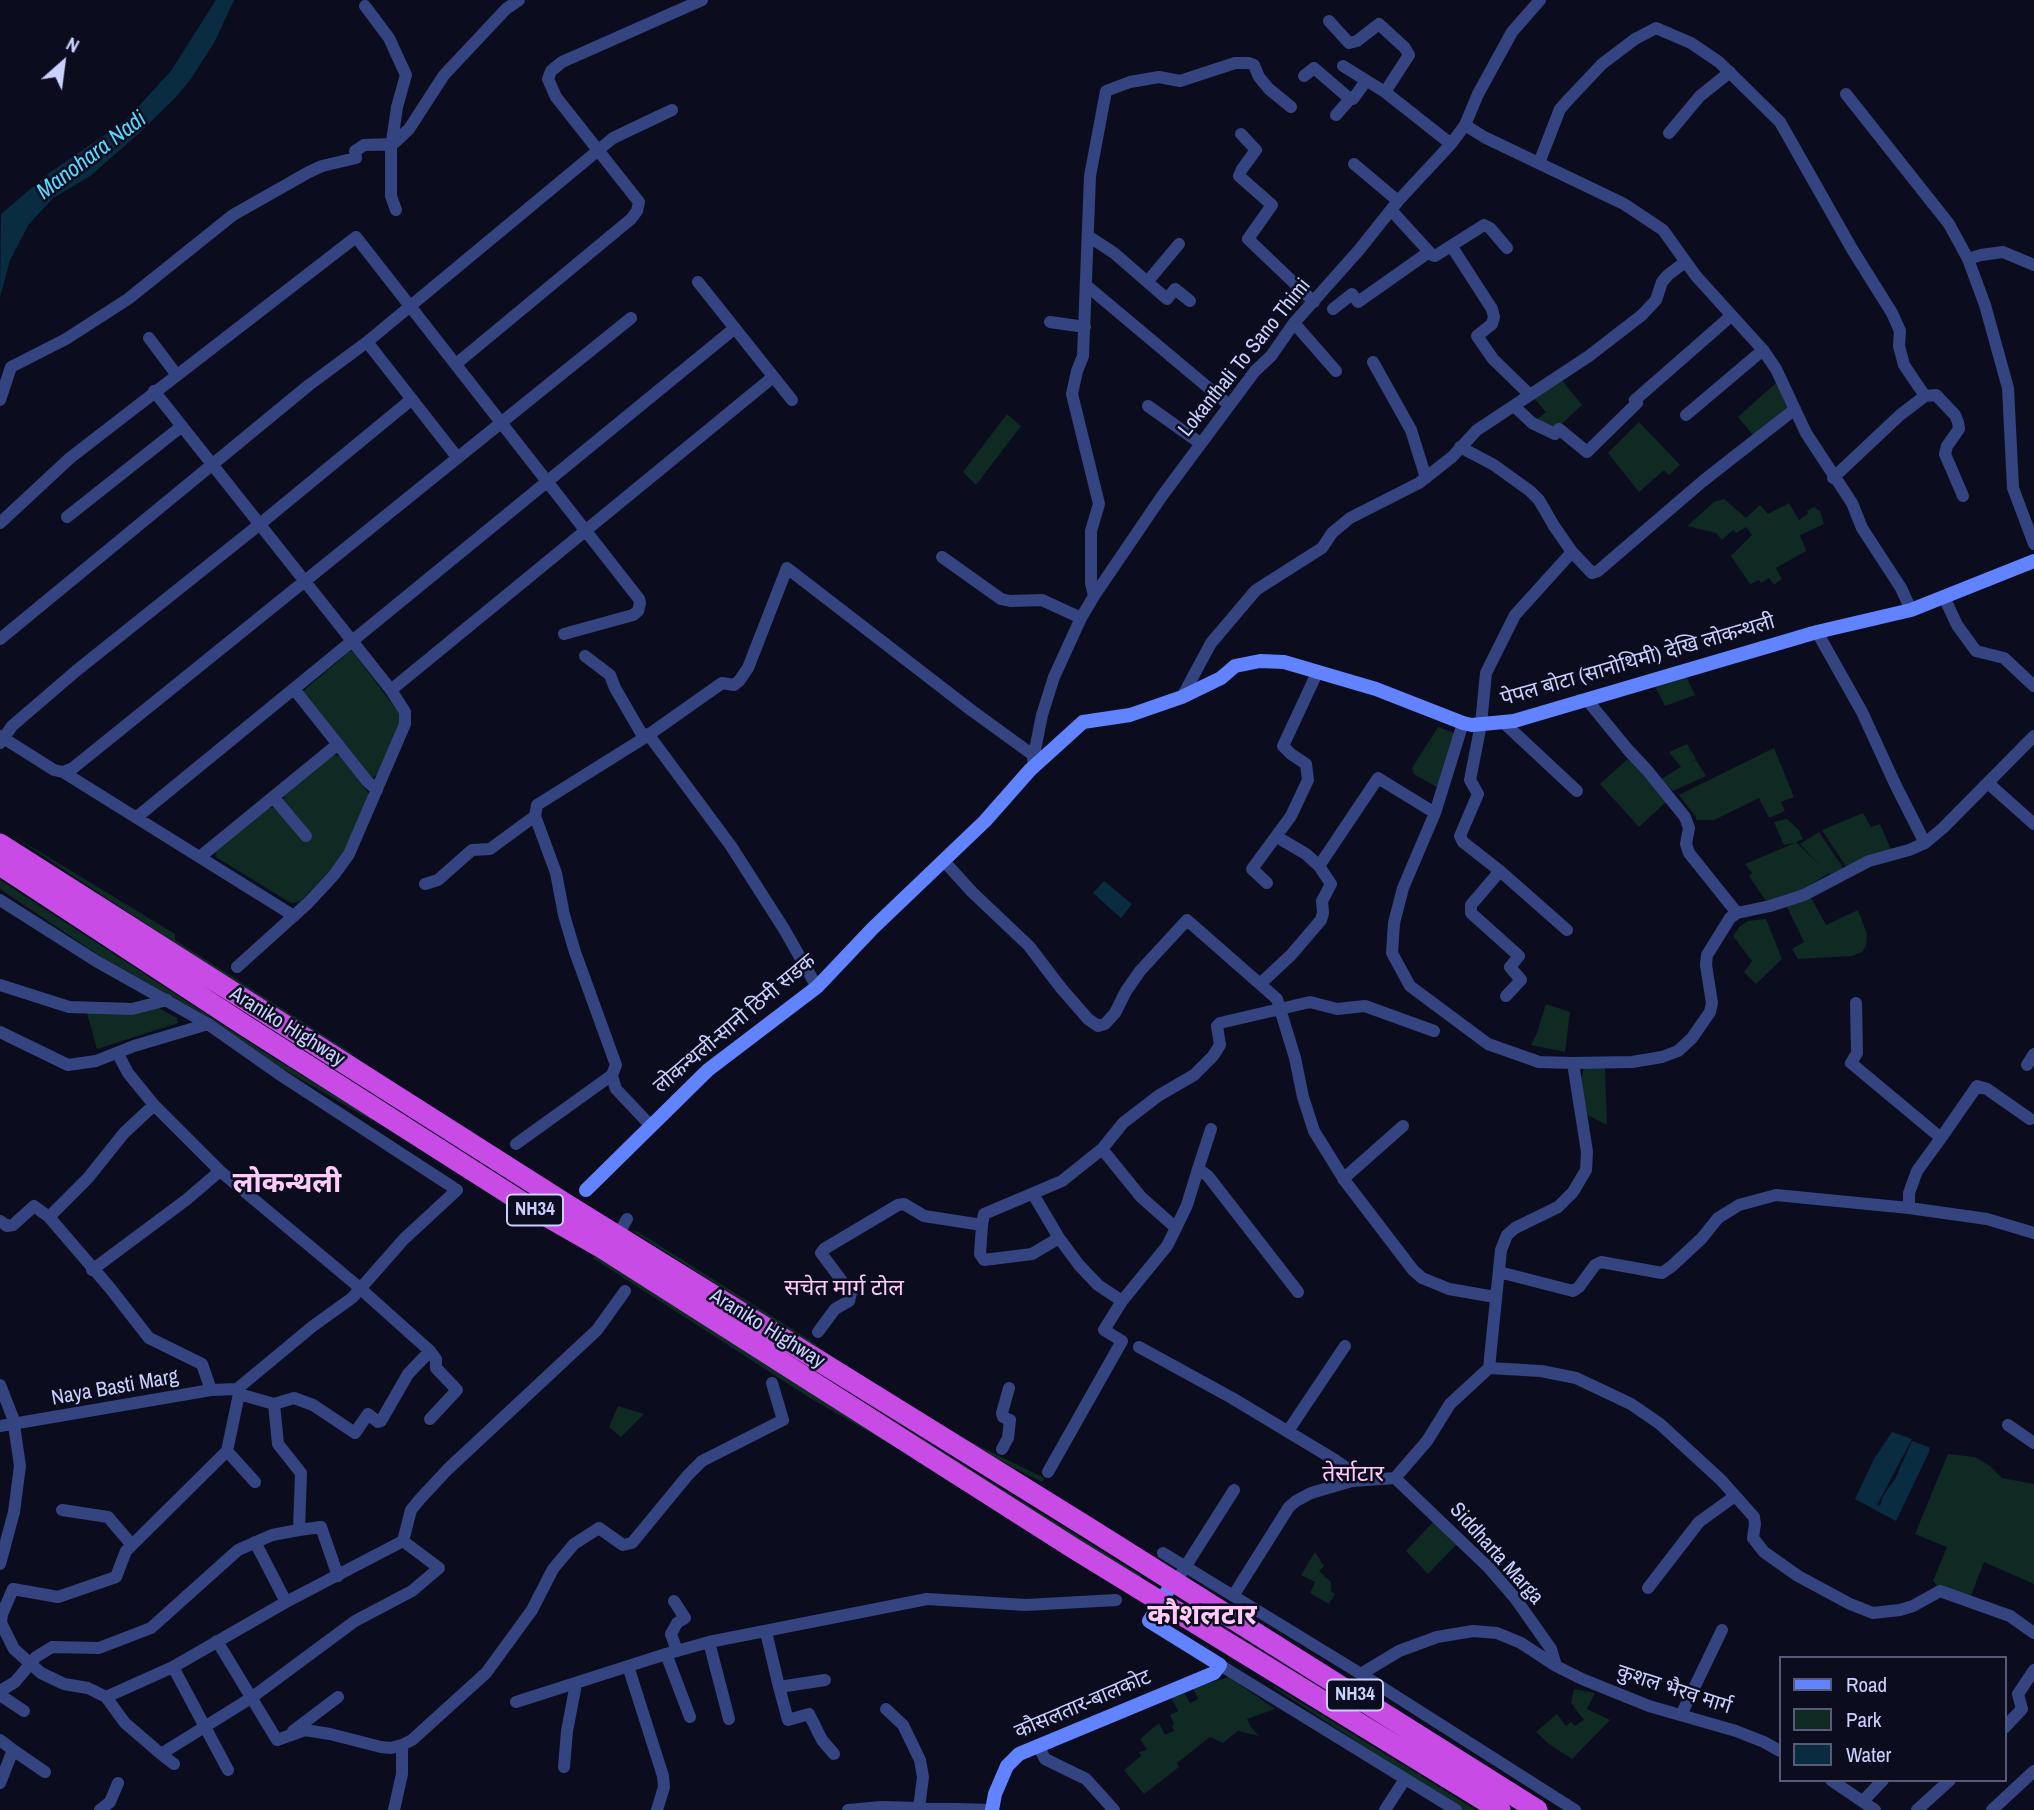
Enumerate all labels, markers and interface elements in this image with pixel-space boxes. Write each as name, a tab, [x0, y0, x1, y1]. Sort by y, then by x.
north arrow	[28, 28, 98, 98]
text: N	[62, 30, 84, 59]
water label: Manohara Nadi	[32, 106, 152, 206]
street label: Lokanthali To Sano Thimi	[1173, 274, 1317, 442]
street label: पेपल बोटा (सानोथिमी) देखि लोकन्थली	[1498, 610, 1778, 712]
street label: लोकन्थली-सानो ठिमी सडक	[649, 949, 821, 1099]
street label: Araniko Highway	[225, 982, 349, 1072]
district label: लोकन्थली	[233, 1167, 341, 1201]
road number: NH34	[507, 1194, 563, 1226]
district label: सचेत मार्ग टोल	[784, 1275, 904, 1303]
street label: Araniko Highway	[705, 1284, 829, 1374]
street label: Naya Basti Marg	[50, 1364, 180, 1412]
district label: तेर्साटार	[1322, 1461, 1384, 1489]
street label: Siddharta Marga	[1444, 1498, 1548, 1610]
district label: कौशलटार	[1147, 1599, 1257, 1633]
legend	[1778, 1656, 2006, 1782]
street label: कुशल‌ भैरव मार्ग	[1613, 1660, 1735, 1720]
street label: कौसलतार-बालकोट	[1011, 1665, 1155, 1745]
text: Road	[1846, 1670, 1887, 1699]
road number: NH34	[1327, 1680, 1383, 1710]
text: Park	[1846, 1705, 1881, 1734]
text: Water	[1846, 1740, 1891, 1769]

